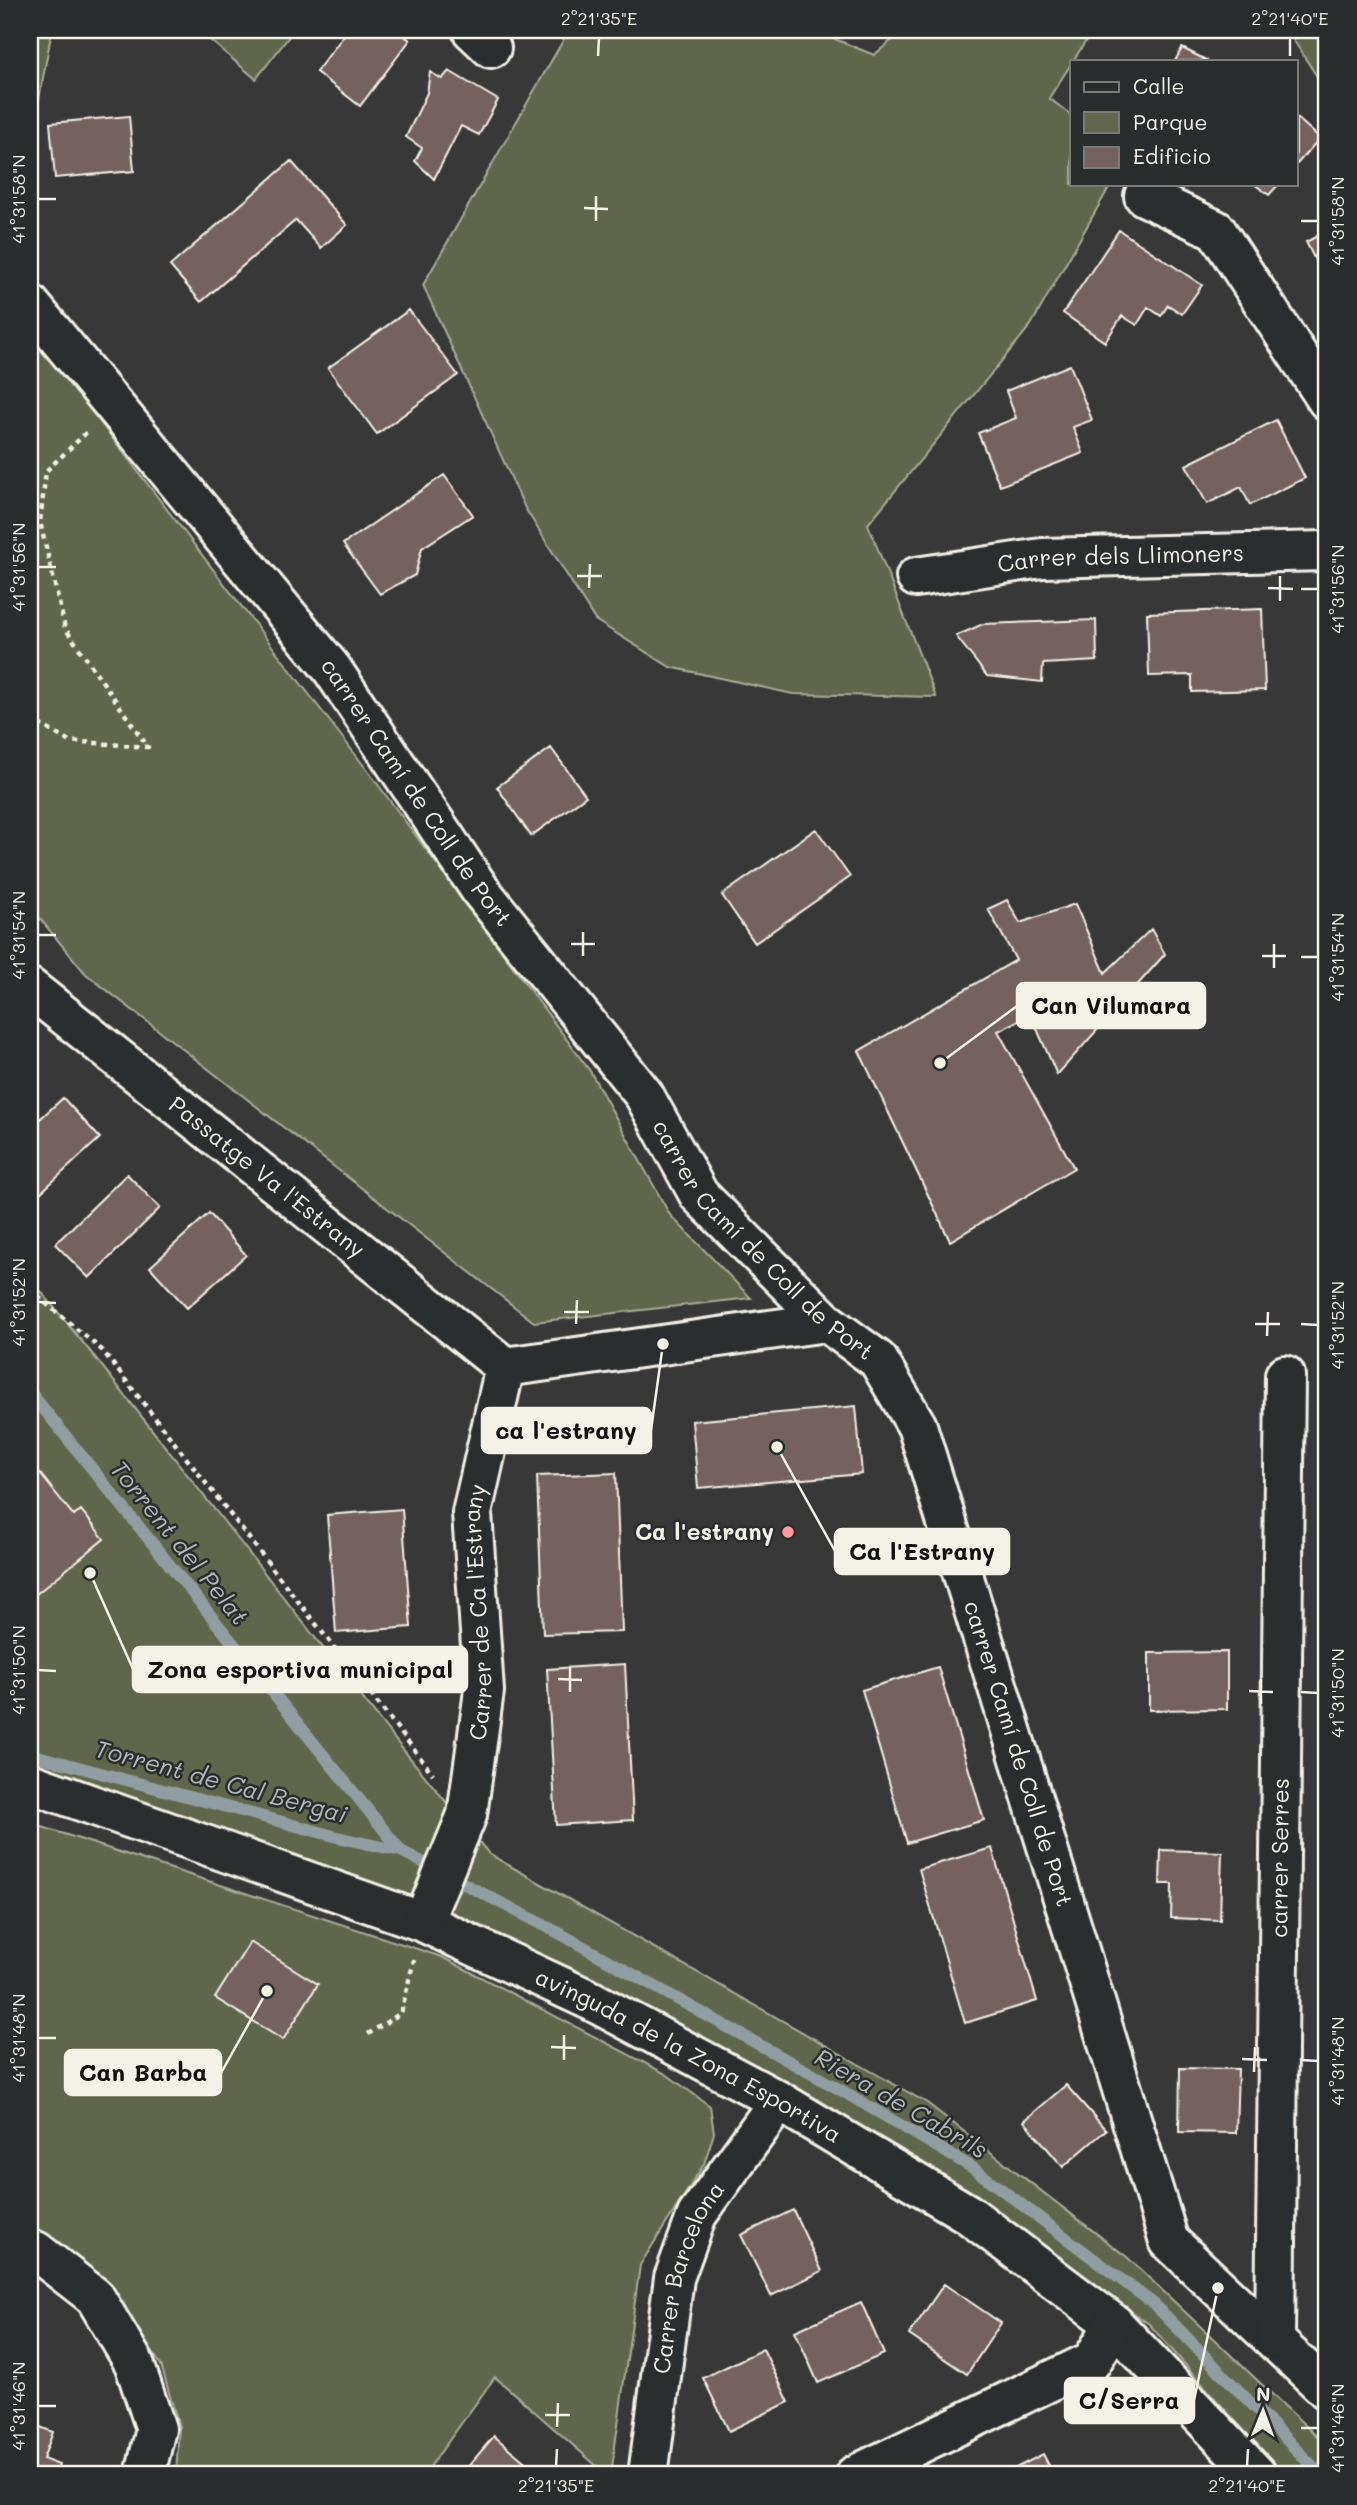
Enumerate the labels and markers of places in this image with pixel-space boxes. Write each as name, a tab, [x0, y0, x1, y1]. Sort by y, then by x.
callout: Can Vilumara	[1017, 983, 1205, 1028]
callout: ca l'estrany	[482, 1408, 651, 1453]
place label: Ca l'estrany	[635, 1516, 774, 1546]
marker: Ca l'estrany	[780, 1524, 796, 1540]
callout: Ca l'Estrany	[835, 1529, 1009, 1574]
callout: Zona esportiva municipal	[133, 1647, 467, 1692]
callout: Can Barba	[65, 2050, 221, 2095]
callout: C/Serra	[1065, 2378, 1194, 2423]

